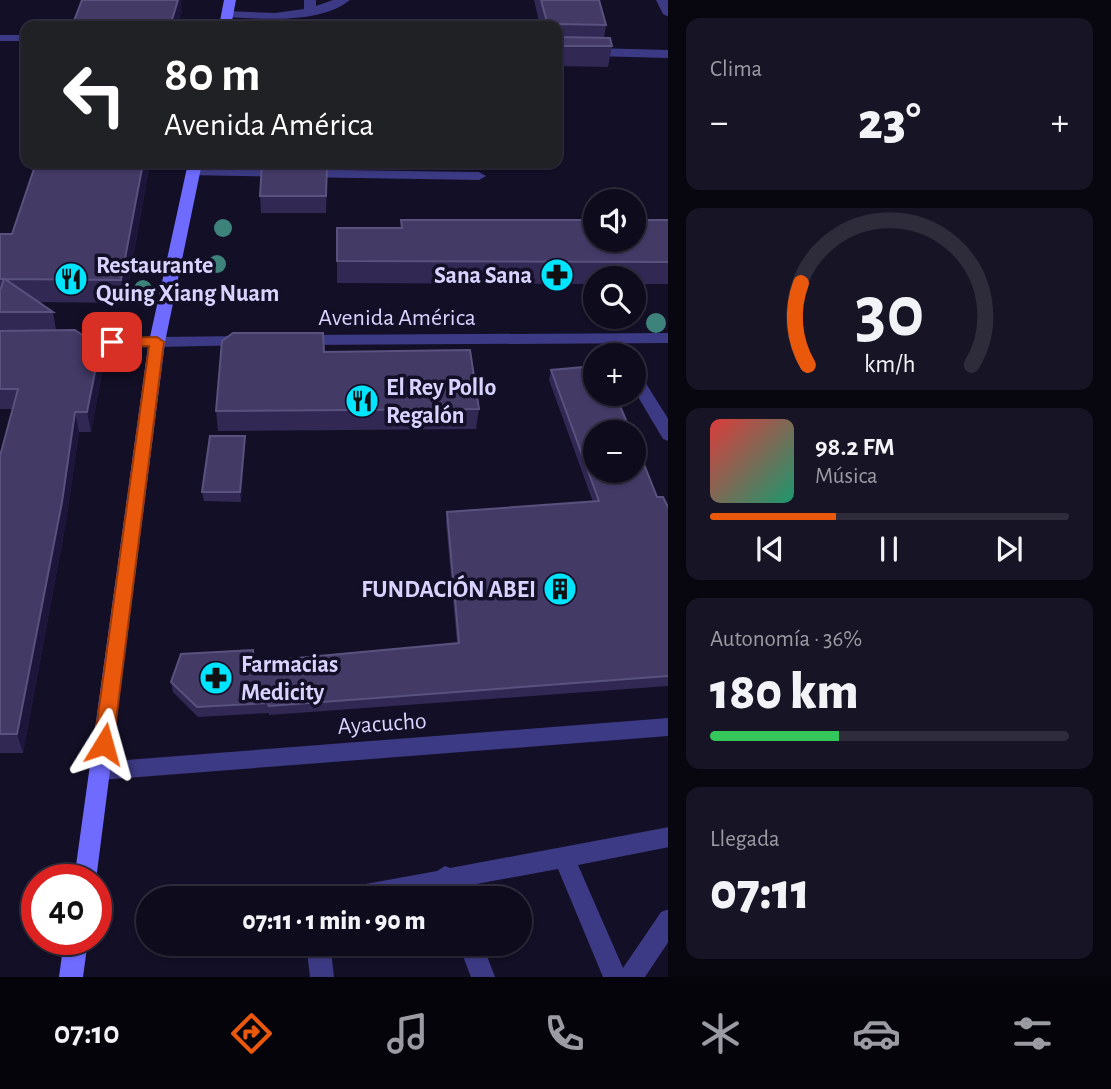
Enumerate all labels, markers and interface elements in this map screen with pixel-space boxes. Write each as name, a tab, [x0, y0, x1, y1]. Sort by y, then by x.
icon: left	[49, 49, 140, 140]
text: 80 m	[164, 51, 261, 100]
text: Clima	[710, 58, 762, 81]
text: 23°	[858, 96, 921, 148]
text: −	[710, 104, 728, 142]
text: +	[1051, 104, 1069, 142]
text: Avenida América	[164, 109, 374, 141]
map controls	[583, 189, 646, 483]
button: sound	[583, 189, 646, 252]
place label: Restaurante Quing Xiang Nuam	[96, 254, 279, 306]
pharmacy icon: Sana Sana	[538, 256, 576, 294]
restaurant icon: Restaurante Quing Xiang Nuam	[52, 260, 90, 298]
place label: Sana Sana	[434, 264, 532, 288]
button: search	[583, 266, 646, 329]
text: 30	[855, 277, 924, 350]
street label: Avenida América	[318, 306, 476, 330]
pin	[82, 312, 142, 372]
icon: arrive	[93, 323, 131, 361]
button: +	[583, 343, 646, 406]
text: km/h	[864, 352, 915, 377]
place label: El Rey Pollo Regalón	[386, 376, 496, 428]
restaurant icon: El Rey Pollo Regalón	[343, 382, 381, 420]
button: −	[583, 420, 646, 483]
text: 98.2 FM	[815, 434, 895, 460]
text: Música	[815, 465, 878, 488]
icon: previous	[751, 530, 789, 568]
icon: pause	[870, 530, 908, 568]
icon: next	[990, 530, 1028, 568]
building icon: FUNDACIÓN ABEI	[541, 570, 579, 608]
place label: FUNDACIÓN ABEI	[361, 575, 536, 602]
text: Autonomía · 36%	[710, 628, 862, 651]
place label: Farmacias Medicity	[241, 653, 338, 705]
pharmacy icon: Farmacias Medicity	[197, 659, 235, 697]
text: 180 km	[710, 666, 859, 718]
position arrow	[67, 707, 141, 781]
street label: Ayacucho	[337, 709, 427, 739]
text: Llegada	[710, 828, 780, 851]
speed limit sign: 40	[21, 864, 112, 955]
text: 07:11	[710, 866, 810, 918]
text: 07:11 · 1 min · 90 m	[242, 908, 426, 934]
icon: directions	[227, 1009, 276, 1058]
icon: music	[383, 1009, 432, 1058]
icon: phone	[540, 1009, 589, 1058]
icon: climate	[696, 1009, 745, 1058]
icon: car	[852, 1009, 901, 1058]
icon: filters	[1008, 1009, 1057, 1058]
text: 07:10	[54, 1017, 120, 1049]

